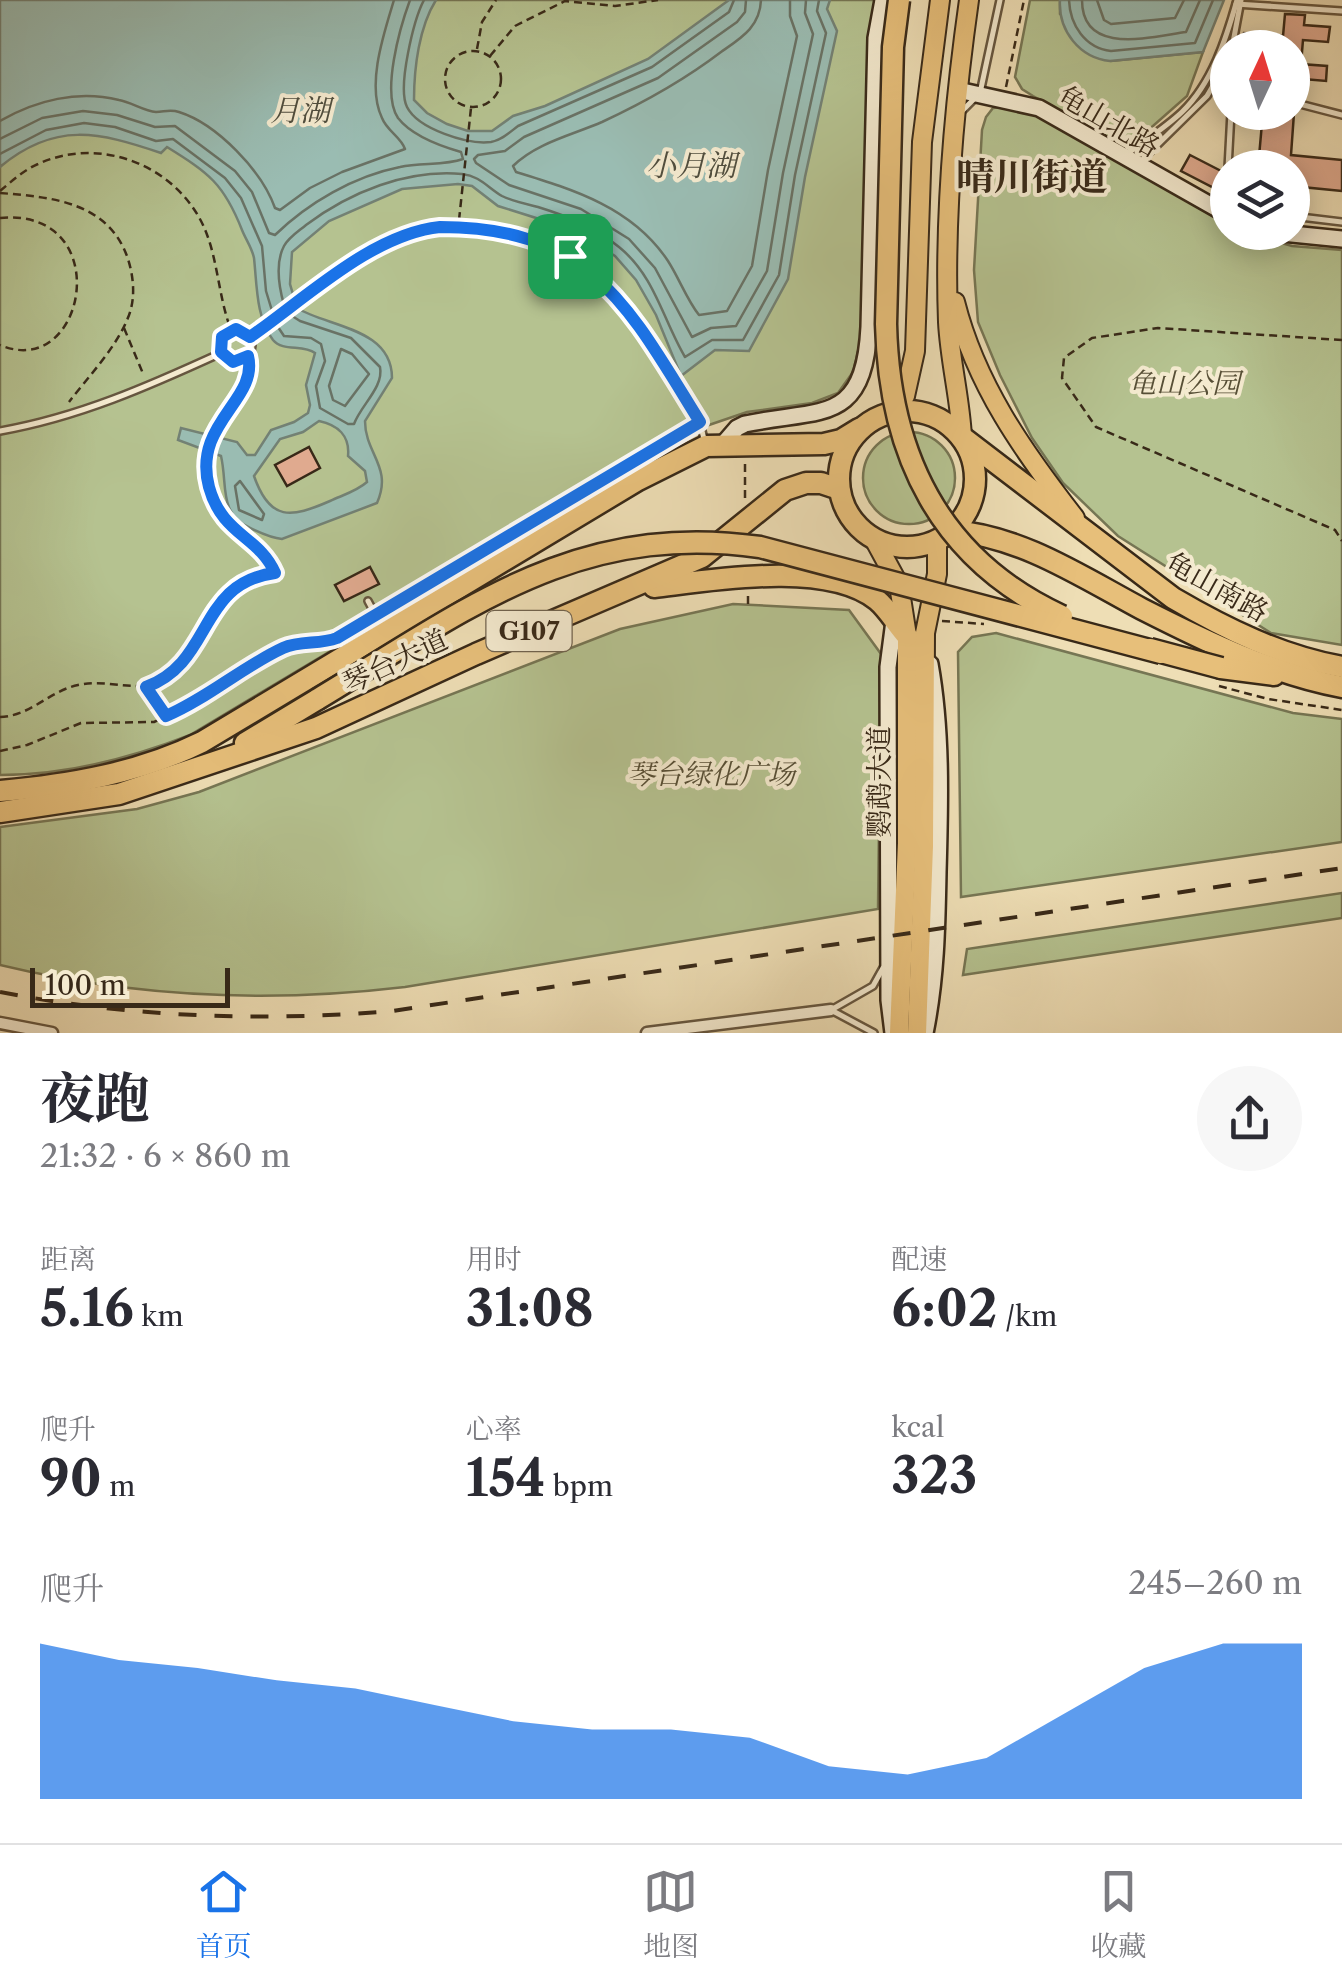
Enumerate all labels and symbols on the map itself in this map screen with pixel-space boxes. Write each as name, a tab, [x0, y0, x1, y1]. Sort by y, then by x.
north arrow	[1210, 30, 1310, 130]
street label: 龟山北路	[1052, 78, 1166, 164]
water label: 月湖	[270, 92, 335, 129]
water label: 小月湖	[646, 147, 741, 184]
district label: 晴川街道	[956, 153, 1108, 200]
pin	[528, 214, 613, 299]
park label: 龟山公园	[1128, 366, 1244, 400]
street label: 龟山南路	[1160, 545, 1274, 629]
road number: G107	[486, 611, 572, 651]
street label: 琴台大道	[337, 622, 453, 700]
street label: 鹦鹉大道	[862, 726, 896, 838]
park label: 琴台绿化广场	[627, 757, 797, 791]
scale bar	[30, 963, 230, 1008]

